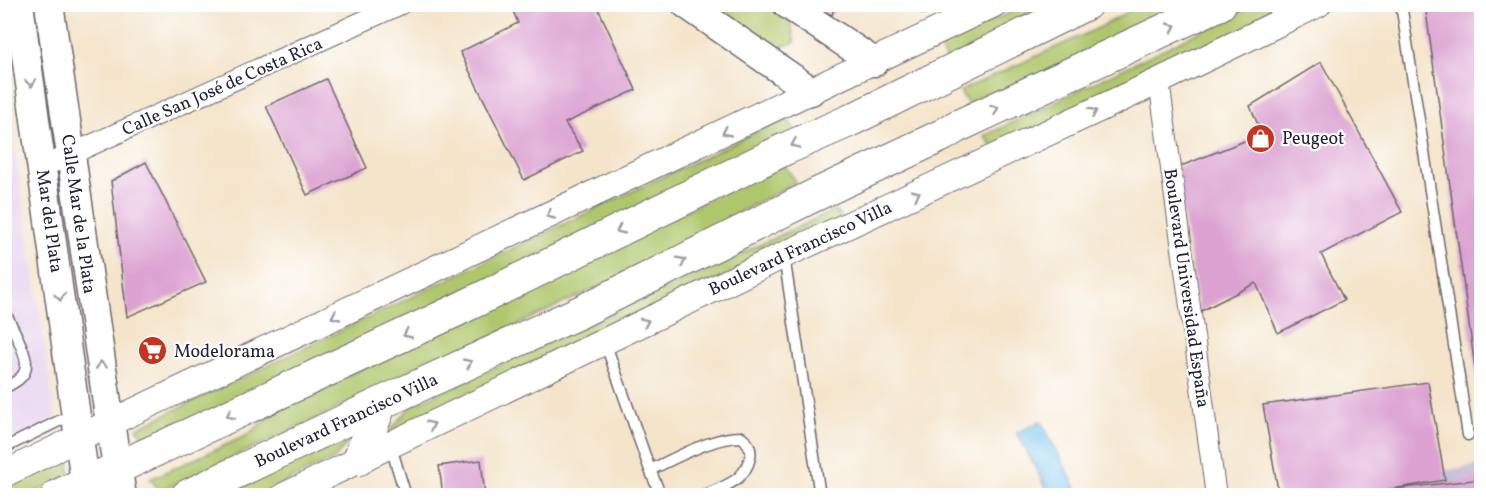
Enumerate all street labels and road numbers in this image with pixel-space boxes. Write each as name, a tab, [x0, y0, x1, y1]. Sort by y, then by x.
street label: Calle San José de Costa Rica	[118, 32, 327, 143]
street label: Calle Mar de la Plata	[54, 133, 101, 295]
street label: Boulevard Universidad España	[1156, 167, 1215, 410]
street label: Mar del Plata	[29, 168, 68, 275]
street label: Boulevard Francisco Villa	[705, 196, 896, 303]
street label: Boulevard Francisco Villa	[251, 368, 442, 475]

